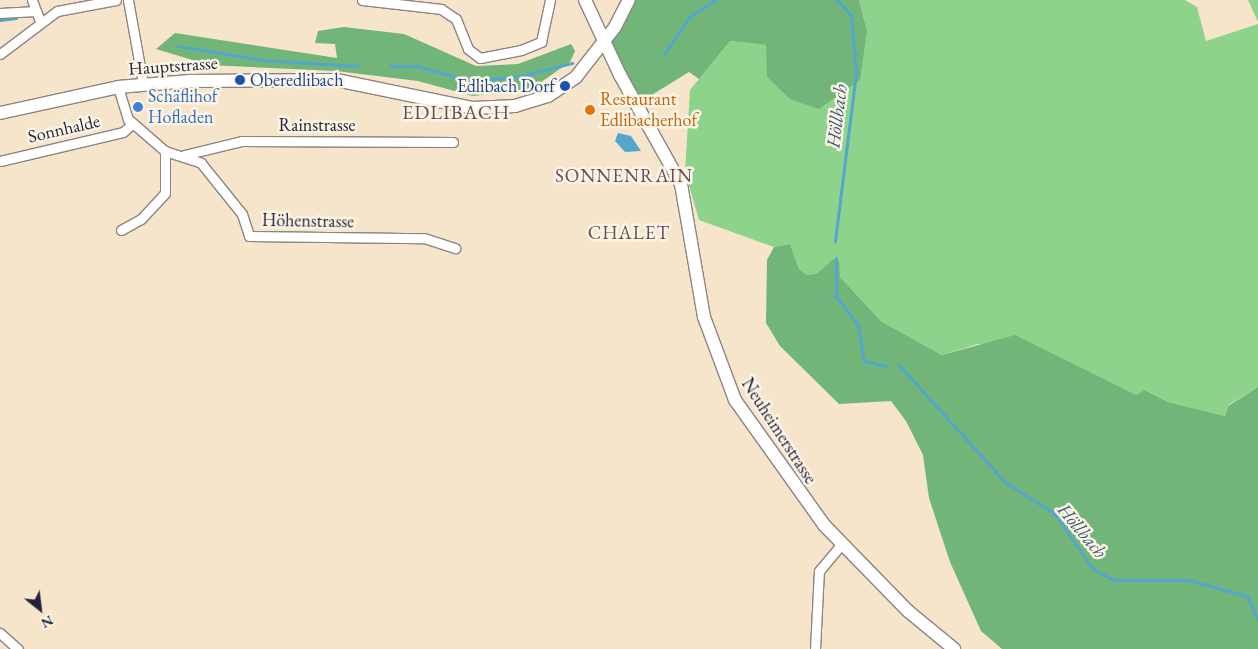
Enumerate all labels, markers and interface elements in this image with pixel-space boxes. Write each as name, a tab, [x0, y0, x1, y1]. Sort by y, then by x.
street label: Hauptstrasse	[128, 52, 218, 80]
place label: Oberedlibach	[250, 69, 343, 91]
marker: Oberedlibach	[234, 74, 246, 86]
place label: Edlibach Dorf	[457, 75, 555, 97]
marker: Edlibach Dorf	[559, 80, 571, 92]
water label: Höllbach	[822, 83, 852, 149]
place label: Schäflihof Hofladen	[148, 86, 218, 128]
place label: Restaurant Edlibacherhof	[600, 89, 697, 132]
district label: EDLIBACH	[401, 100, 511, 124]
marker: Schäflihof Hofladen	[132, 101, 144, 113]
marker: Restaurant Edlibacherhof	[584, 104, 596, 116]
street label: Sonnhalde	[26, 110, 102, 148]
street label: Rainstrasse	[278, 114, 356, 136]
district label: SONNENRAIN	[554, 165, 694, 187]
street label: Höhenstrasse	[262, 209, 354, 233]
district label: CHALET	[587, 222, 671, 244]
street label: Neuheimerstrasse	[737, 374, 821, 488]
water label: Höllbach	[1053, 499, 1111, 563]
north arrow	[15, 584, 65, 634]
text: N	[38, 611, 57, 633]

